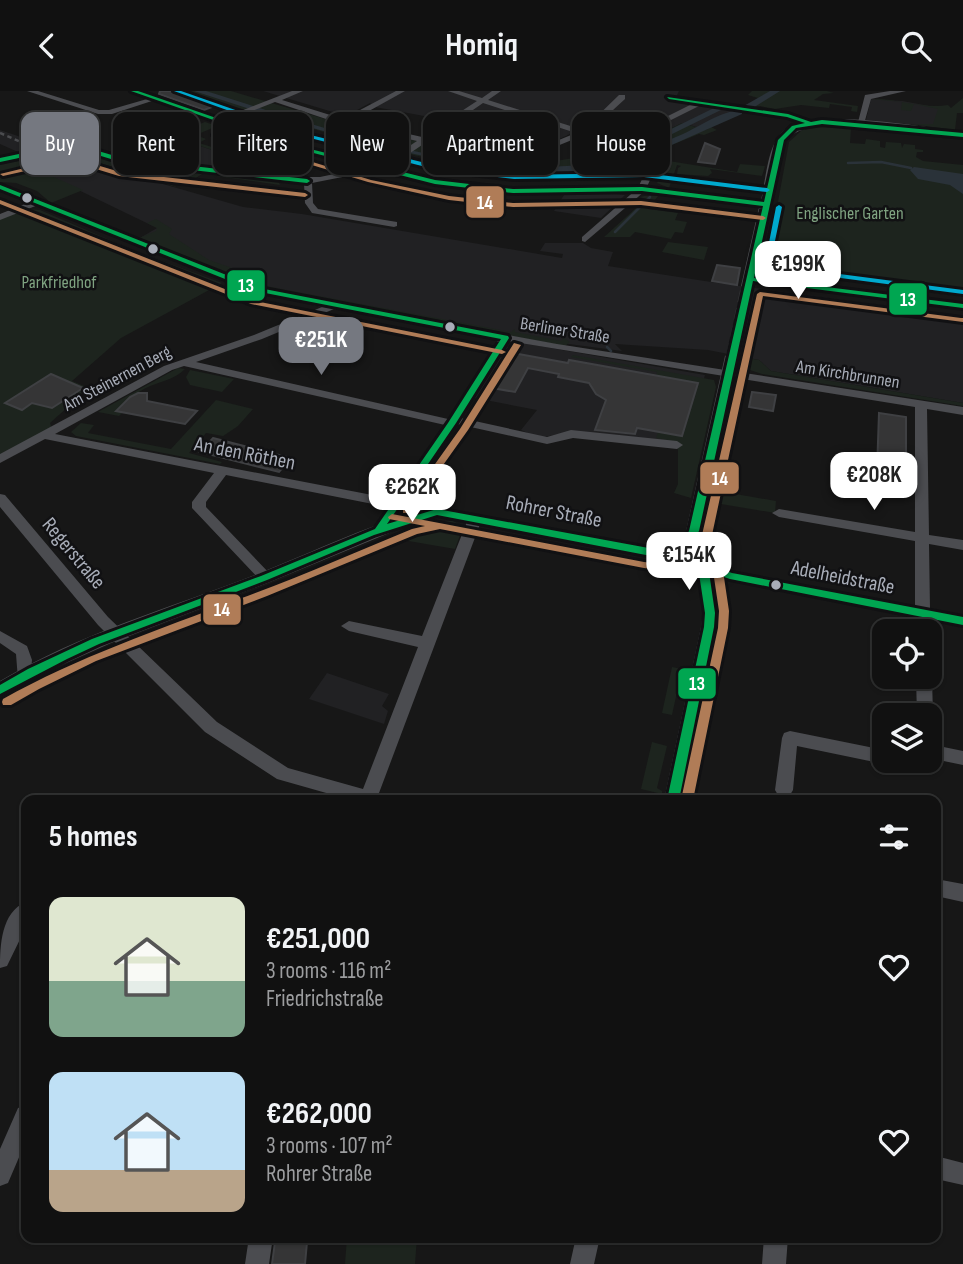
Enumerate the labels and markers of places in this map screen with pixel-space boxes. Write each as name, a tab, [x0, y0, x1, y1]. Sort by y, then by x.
unlabelled marker	[20, 191, 34, 205]
pin: €199K	[749, 241, 847, 301]
unlabelled marker	[146, 242, 160, 256]
pin: €251K	[272, 317, 370, 377]
unlabelled marker	[443, 320, 457, 334]
pin: €208K	[825, 453, 923, 512]
pin: €262K	[363, 465, 461, 524]
pin: €154K	[640, 533, 738, 592]
unlabelled marker	[769, 578, 783, 592]

